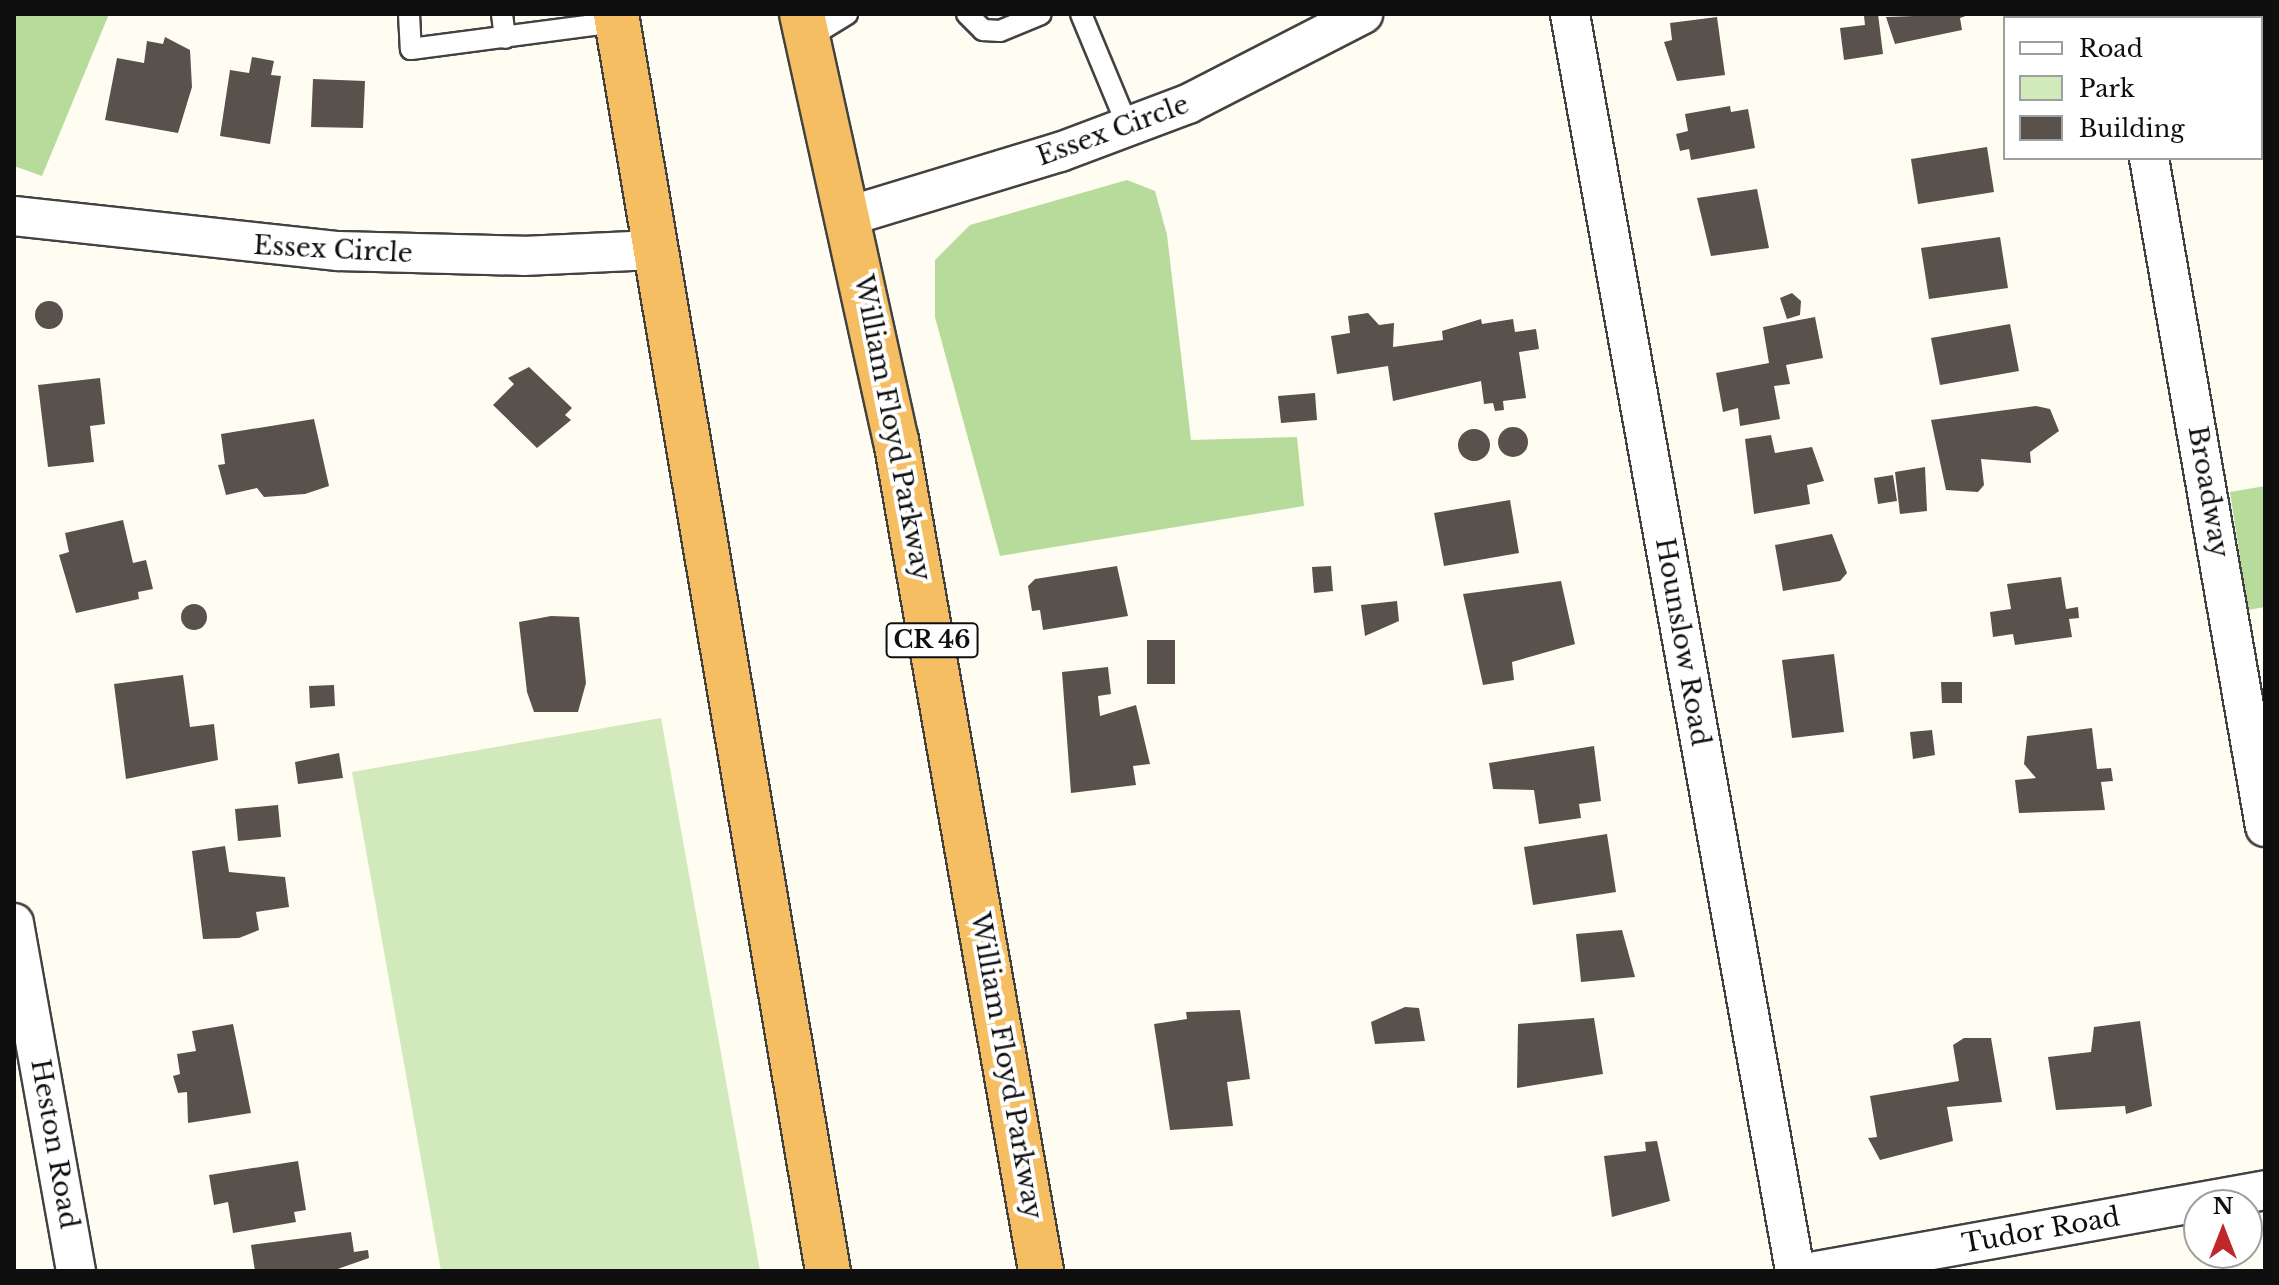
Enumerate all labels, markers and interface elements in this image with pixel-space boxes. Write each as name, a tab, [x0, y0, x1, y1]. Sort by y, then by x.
legend	[2003, 16, 2263, 160]
text: Road	[2079, 34, 2143, 63]
text: Park	[2079, 74, 2135, 103]
street label: Essex Circle	[1033, 89, 1193, 173]
text: Building	[2079, 114, 2185, 143]
street label: Essex Circle	[252, 230, 414, 270]
street label: William Floyd Parkway	[847, 272, 937, 584]
street label: Broadway	[2181, 424, 2235, 560]
street label: Hounslow Road	[1648, 535, 1716, 749]
road number: CR 46	[884, 620, 980, 660]
street label: William Floyd Parkway	[964, 910, 1048, 1222]
street label: Heston Road	[24, 1057, 84, 1231]
north arrow	[2183, 1189, 2263, 1269]
text: N	[2213, 1193, 2233, 1220]
street label: Tudor Road	[1959, 1202, 2123, 1260]

